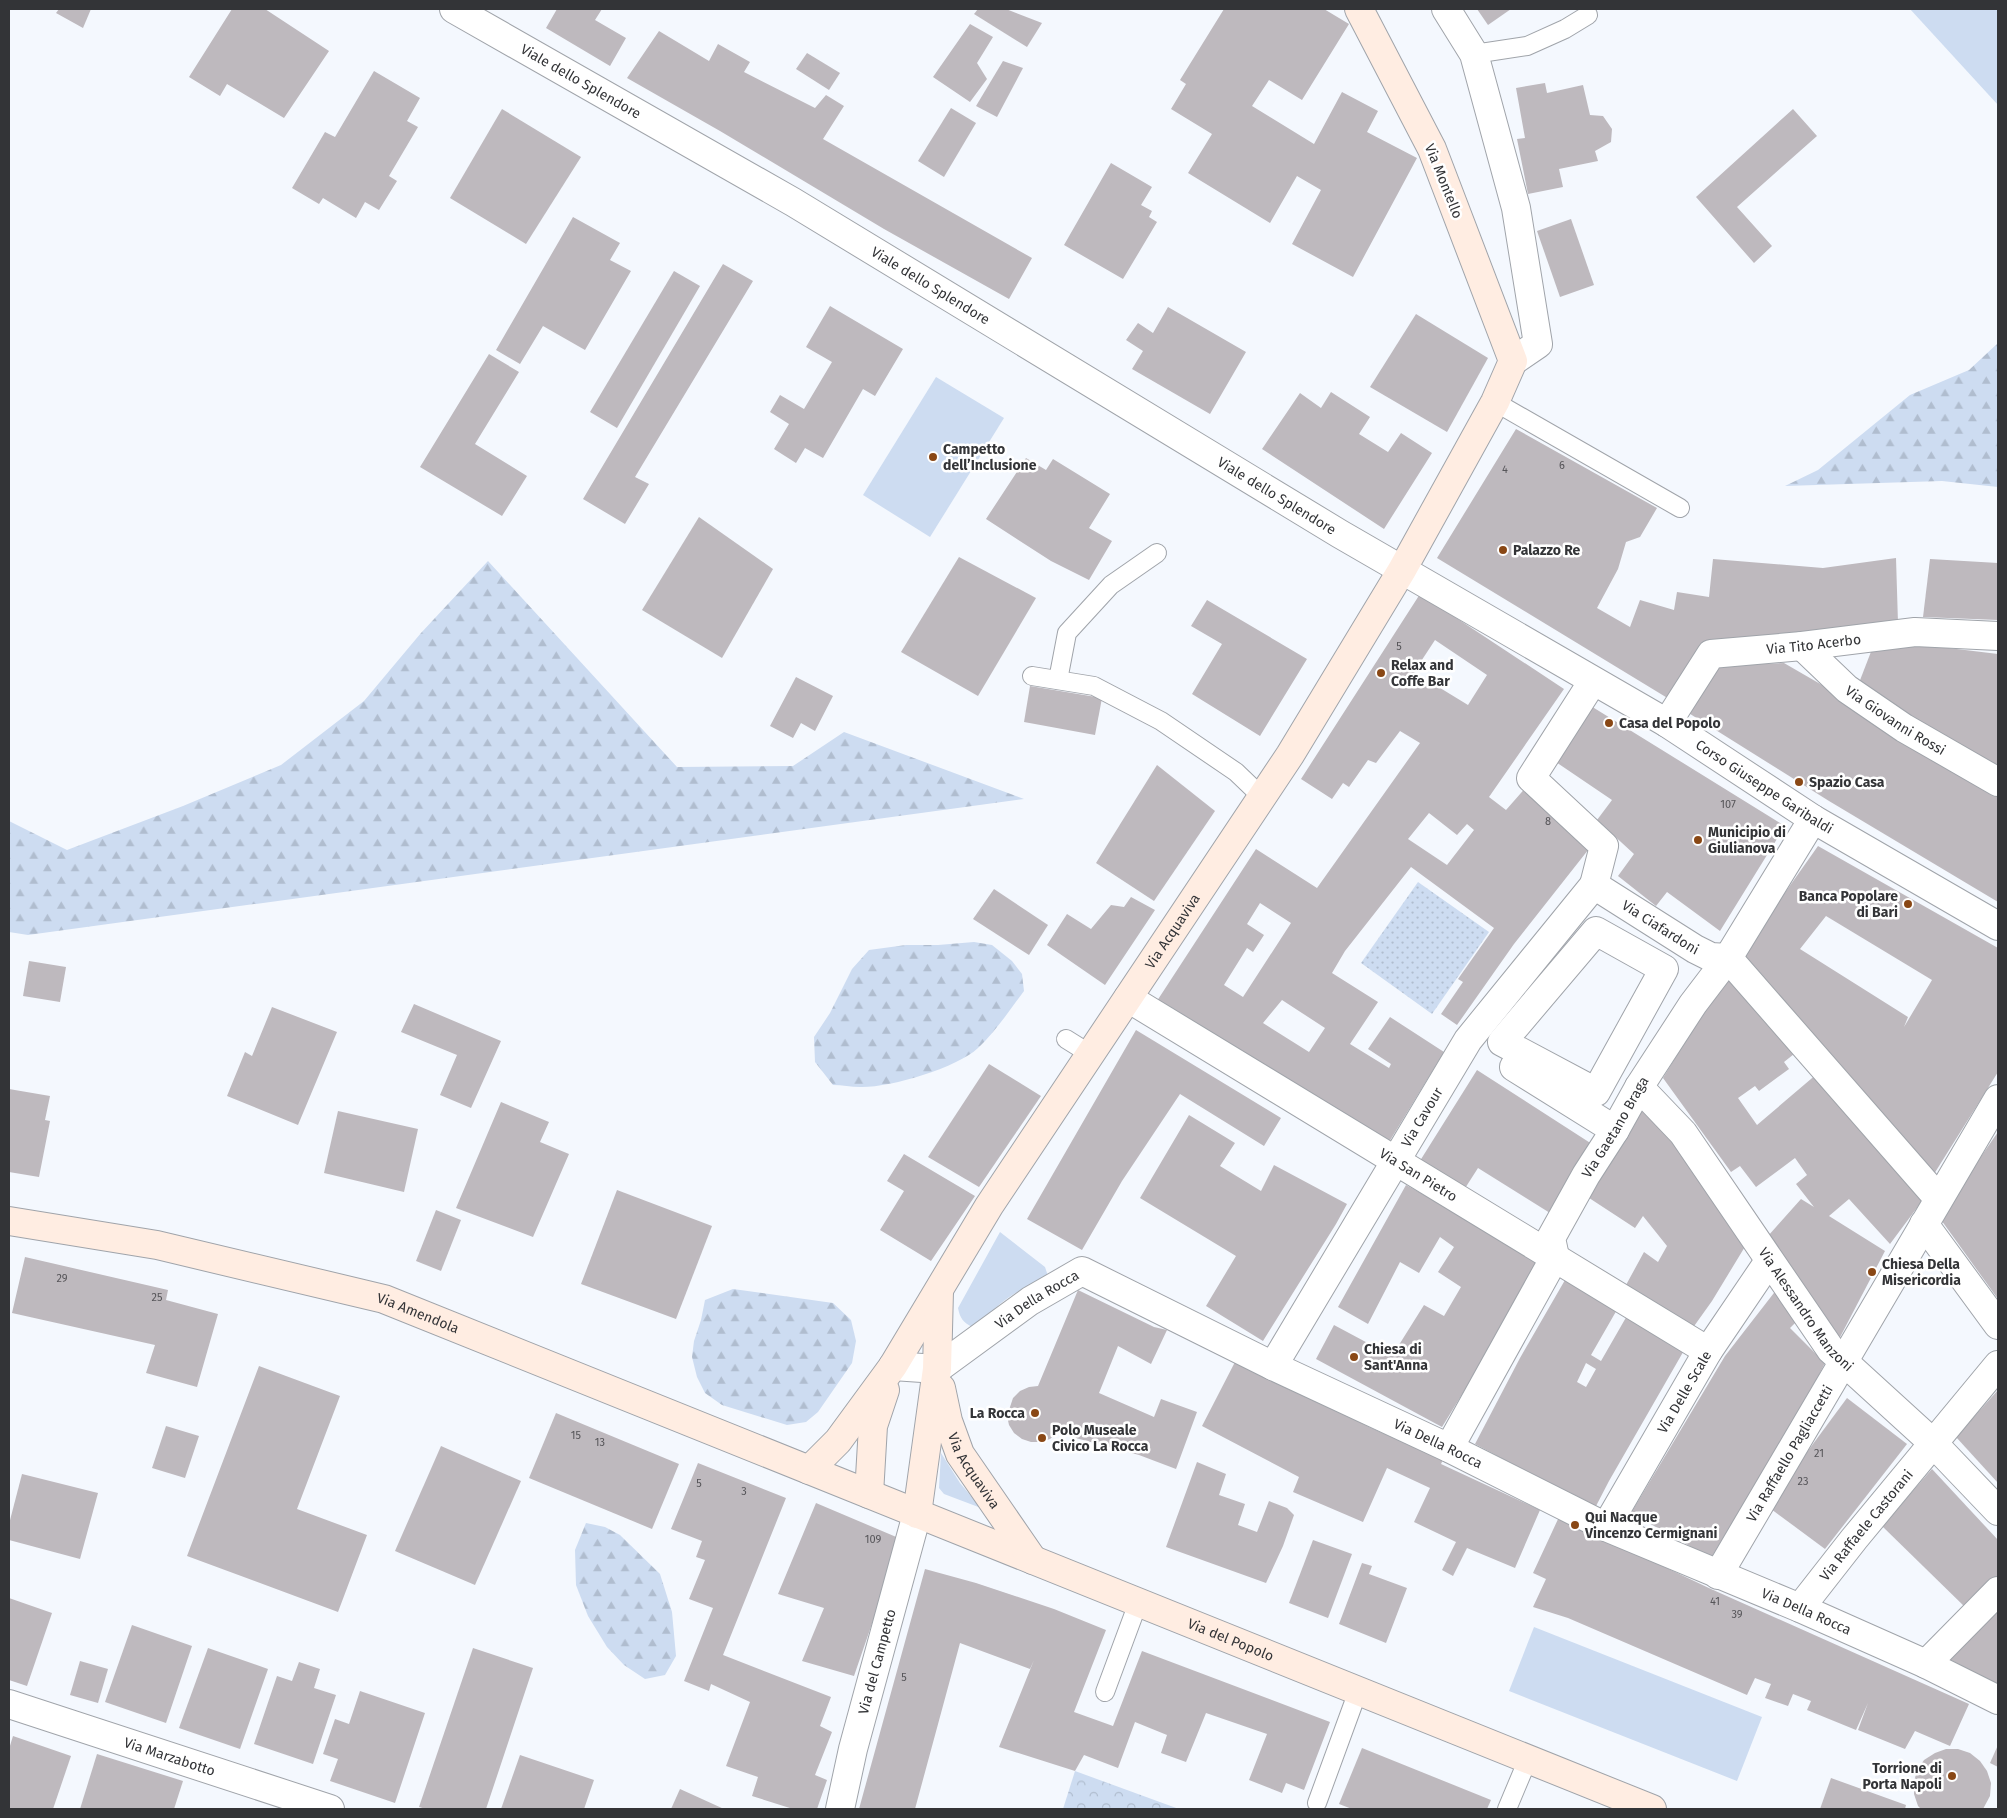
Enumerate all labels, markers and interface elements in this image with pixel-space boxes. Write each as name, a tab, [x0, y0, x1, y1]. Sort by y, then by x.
street label: Viale dello Splendore	[517, 41, 644, 123]
street label: Via Montello	[1421, 141, 1466, 221]
street label: Viale dello Splendore	[868, 243, 993, 328]
place label: Campetto dell’Inclusione	[943, 441, 1037, 474]
marker: Campetto dell’Inclusione	[927, 451, 939, 463]
street label: Viale dello Splendore	[1214, 454, 1339, 539]
house number: 6	[1559, 459, 1565, 472]
house number: 4	[1502, 463, 1508, 476]
place label: Palazzo Re	[1513, 542, 1581, 559]
marker: Palazzo Re	[1497, 544, 1509, 556]
street label: Via Tito Acerbo	[1766, 631, 1862, 658]
house number: 5	[1396, 640, 1402, 653]
place label: Relax and Coffe Bar	[1391, 657, 1454, 690]
marker: Relax and Coffe Bar	[1375, 667, 1387, 679]
street label: Via Giovanni Rossi	[1842, 682, 1948, 759]
place label: Casa del Popolo	[1619, 715, 1721, 732]
marker: Casa del Popolo	[1603, 717, 1615, 729]
street label: Corso Giuseppe Garibaldi	[1692, 736, 1836, 838]
place label: Spazio Casa	[1809, 774, 1885, 791]
marker: Spazio Casa	[1793, 776, 1805, 788]
house number: 107	[1720, 798, 1736, 811]
house number: 8	[1545, 815, 1551, 828]
place label: Municipio di Giulianova	[1708, 824, 1786, 857]
marker: Municipio di Giulianova	[1692, 834, 1704, 846]
place label: Banca Popolare di Bari	[1799, 888, 1898, 921]
street label: Via Acquaviva	[1142, 891, 1204, 972]
street label: Via Ciafardoni	[1619, 897, 1702, 959]
marker: Banca Popolare di Bari	[1902, 898, 1914, 910]
street label: Via Gaetano Braga	[1578, 1073, 1653, 1181]
street label: Via Cavour	[1398, 1084, 1447, 1150]
street label: Via San Pietro	[1376, 1145, 1460, 1205]
street label: Via Alessandro Manzoni	[1755, 1244, 1857, 1375]
place label: Chiesa Della Misericordia	[1882, 1256, 1961, 1289]
marker: Chiesa Della Misericordia	[1866, 1266, 1878, 1278]
street label: Via Della Rocca	[992, 1267, 1082, 1333]
house number: 29	[56, 1272, 68, 1285]
street label: Via Amendola	[375, 1290, 462, 1337]
house number: 25	[152, 1291, 163, 1304]
place label: Chiesa di Sant'Anna	[1364, 1341, 1428, 1374]
street label: Via Delle Scale	[1654, 1348, 1715, 1437]
marker: Chiesa di Sant'Anna	[1348, 1351, 1360, 1363]
street label: Via Raffaello Pagliaccetti	[1743, 1382, 1837, 1525]
place label: La Rocca	[970, 1405, 1025, 1422]
marker: La Rocca	[1029, 1407, 1041, 1419]
street label: Via Della Rocca	[1391, 1415, 1485, 1472]
place label: Polo Museale Civico La Rocca	[1052, 1422, 1149, 1455]
house number: 15	[571, 1429, 582, 1442]
street label: Via Acquaviva	[944, 1430, 1003, 1512]
marker: Polo Museale Civico La Rocca	[1036, 1432, 1048, 1444]
house number: 13	[595, 1436, 605, 1449]
house number: 21	[1814, 1447, 1824, 1460]
street label: Via Raffaele Castorani	[1816, 1466, 1917, 1585]
house number: 23	[1798, 1475, 1808, 1488]
house number: 5	[696, 1477, 702, 1490]
house number: 3	[741, 1485, 747, 1498]
place label: Qui Nacque Vincenzo Cermignani	[1584, 1509, 1717, 1542]
marker: Qui Nacque Vincenzo Cermignani	[1569, 1519, 1581, 1531]
house number: 109	[865, 1533, 882, 1546]
street label: Via Della Rocca	[1759, 1585, 1854, 1639]
house number: 41	[1710, 1595, 1720, 1608]
street label: Via del Campetto	[855, 1607, 900, 1716]
house number: 39	[1731, 1608, 1743, 1621]
street label: Via del Popolo	[1185, 1615, 1276, 1665]
house number: 5	[901, 1671, 907, 1684]
street label: Via Marzabotto	[122, 1734, 217, 1780]
place label: Torrione di Porta Napoli	[1862, 1760, 1942, 1793]
marker: Torrione di Porta Napoli	[1946, 1770, 1958, 1782]

